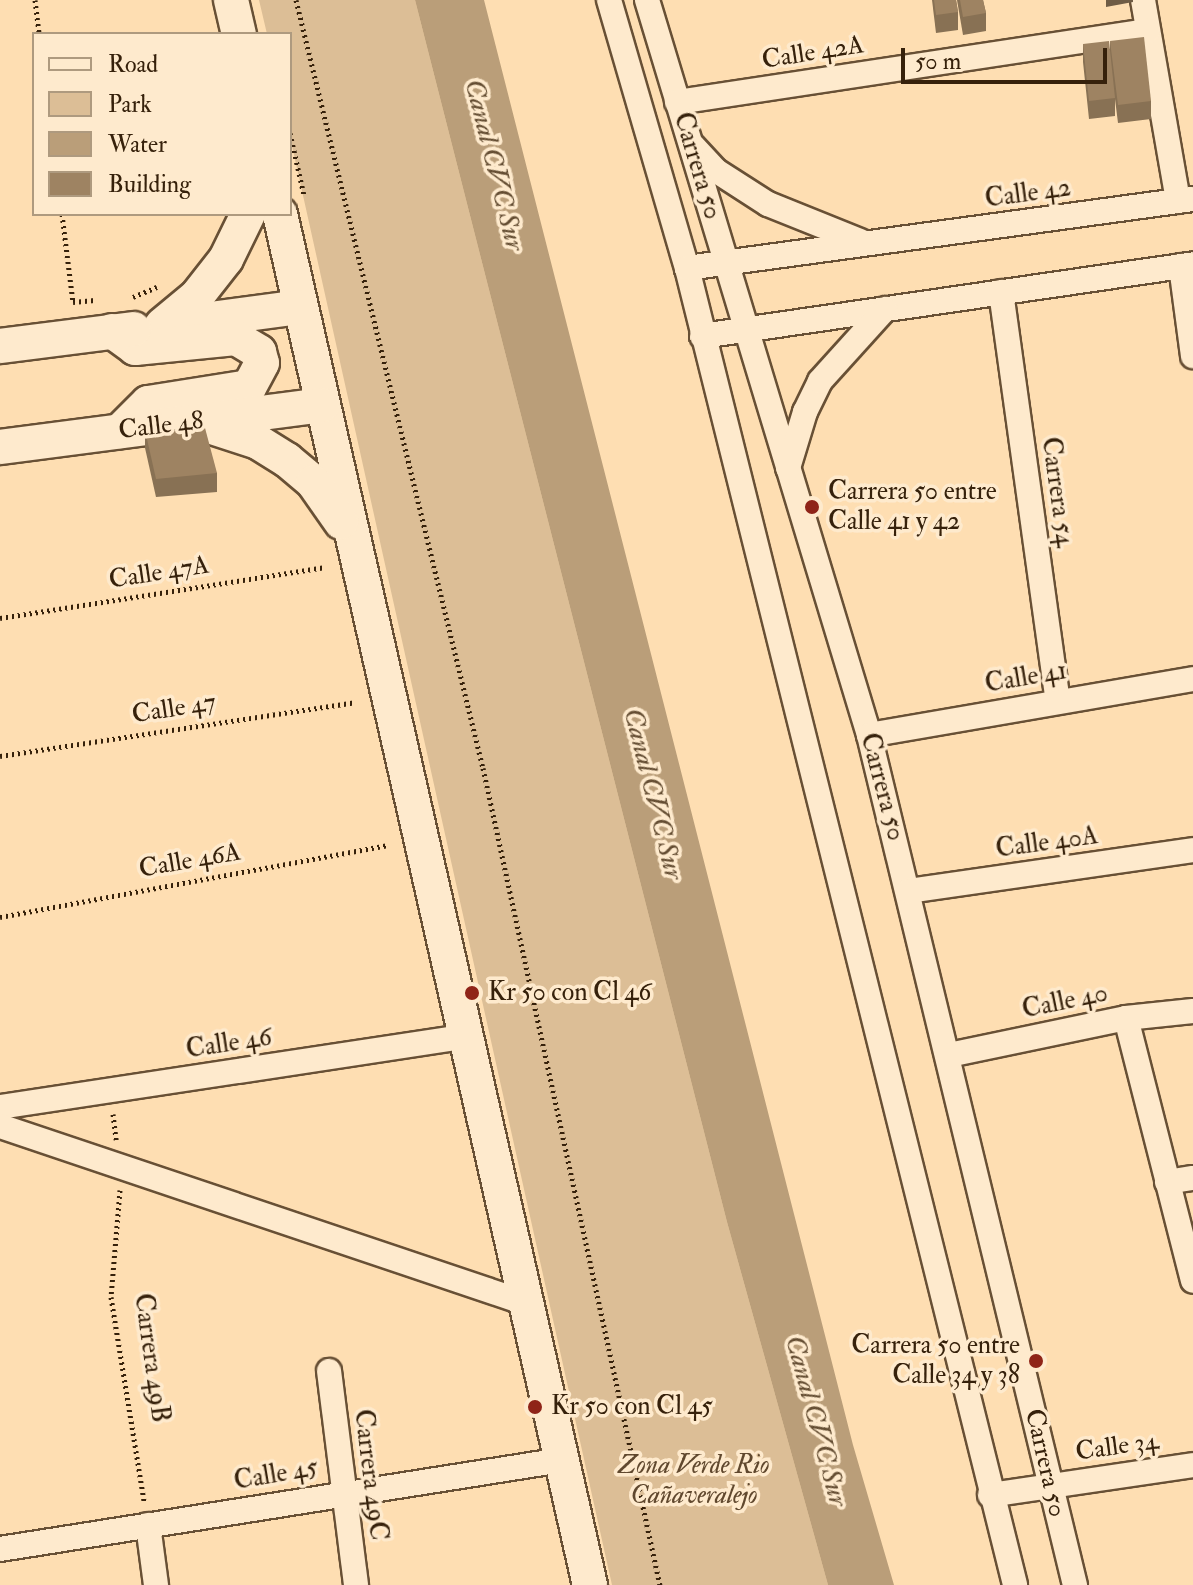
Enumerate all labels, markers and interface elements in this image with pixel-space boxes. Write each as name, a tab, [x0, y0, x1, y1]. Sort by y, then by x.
street label: Calle 42A	[760, 30, 866, 76]
legend	[32, 32, 292, 216]
scale bar	[905, 32, 1111, 82]
text: 50 m	[915, 46, 961, 77]
text: Road	[108, 49, 158, 80]
water label: Canal CVC Sur	[456, 76, 532, 254]
text: Park	[108, 89, 152, 120]
street label: Carrera 50	[666, 109, 728, 223]
text: Water	[108, 129, 167, 160]
text: Building	[108, 169, 191, 200]
street label: Calle 42	[983, 173, 1073, 215]
street label: Calle 48	[117, 405, 205, 447]
street label: Carrera 54	[1034, 435, 1080, 549]
place label: Carrera 50 entre Calle 41 y 42	[828, 476, 997, 538]
marker: Carrera 50 entre Calle 41 y 42	[803, 498, 821, 516]
street label: Calle 47A	[107, 550, 211, 596]
street label: Calle 41	[983, 655, 1069, 701]
street label: Calle 47	[130, 687, 218, 731]
water label: Canal CVC Sur	[615, 705, 691, 883]
street label: Carrera 50	[853, 730, 911, 844]
street label: Calle 40A	[994, 820, 1100, 866]
street label: Calle 46A	[137, 837, 243, 885]
place label: Kr 50 con Cl 46	[488, 977, 651, 1009]
street label: Calle 40	[1019, 978, 1111, 1026]
marker: Kr 50 con Cl 46	[463, 984, 481, 1002]
street label: Calle 46	[184, 1022, 274, 1066]
street label: Carrera 49B	[127, 1291, 175, 1425]
place label: Carrera 50 entre Calle 34 y 38	[851, 1330, 1020, 1392]
water label: Canal CVC Sur	[777, 1332, 855, 1510]
marker: Carrera 50 entre Calle 34 y 38	[1027, 1352, 1045, 1370]
place label: Kr 50 con Cl 45	[551, 1391, 713, 1423]
marker: Kr 50 con Cl 45	[526, 1398, 544, 1416]
street label: Carrera 50	[1017, 1406, 1073, 1520]
street label: Carrera 49C	[346, 1408, 394, 1542]
street label: Calle 34	[1074, 1426, 1160, 1468]
park label: Zona Verde Rio Cañaveralejo	[618, 1450, 770, 1512]
street label: Calle 45	[232, 1452, 320, 1498]

